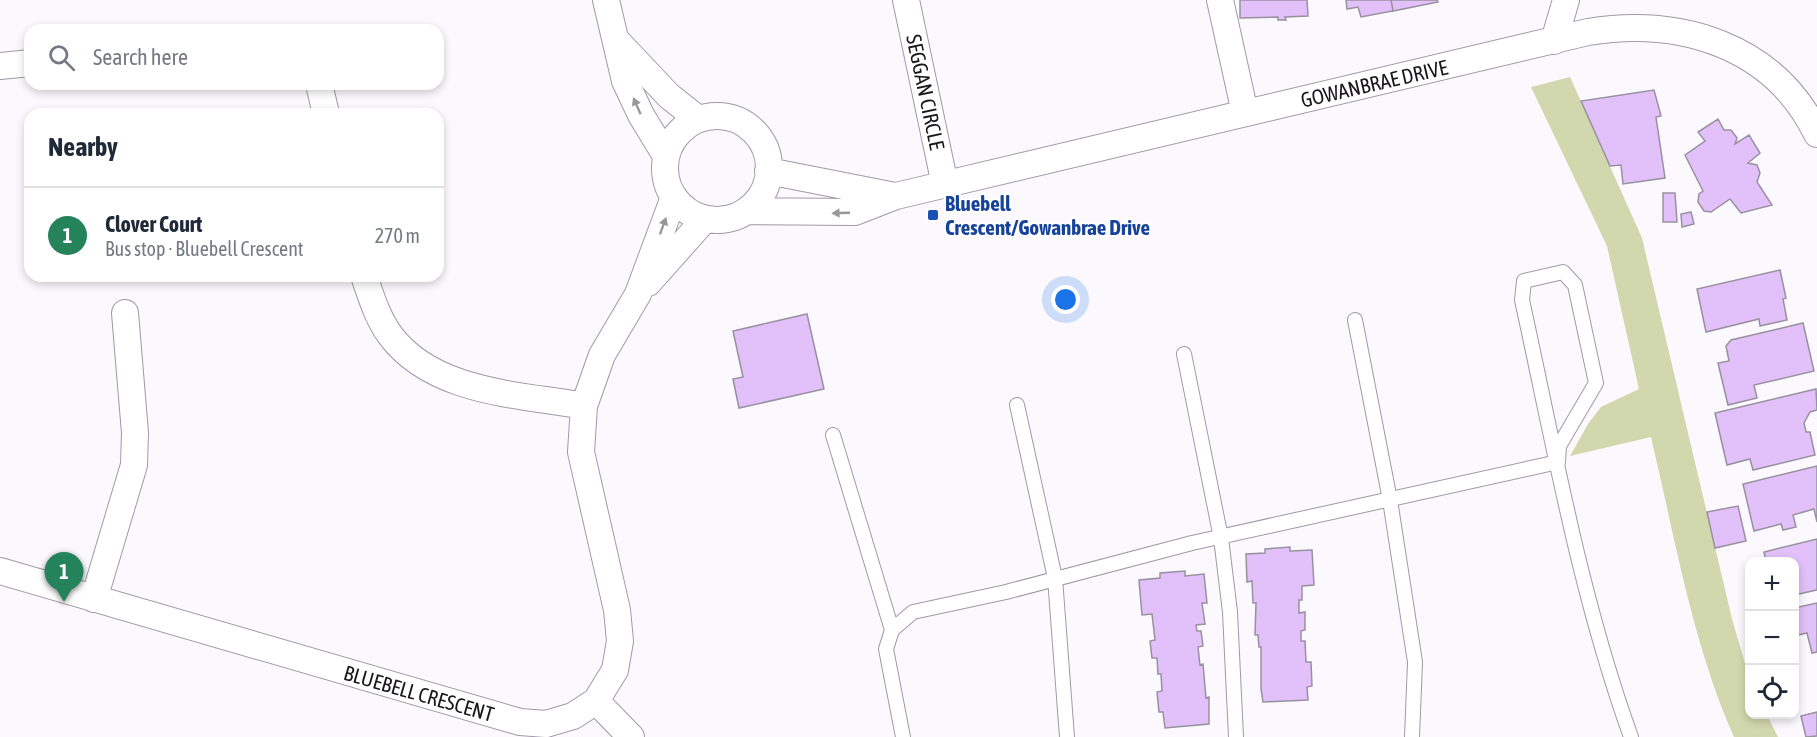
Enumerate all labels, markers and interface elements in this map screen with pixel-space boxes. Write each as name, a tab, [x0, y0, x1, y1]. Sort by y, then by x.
search box	[24, 24, 444, 90]
street label: SEGGAN CIRCLE	[902, 32, 950, 152]
icon: search	[45, 41, 78, 74]
text: Search here	[93, 44, 188, 70]
street label: GOWANBRAE DRIVE	[1298, 54, 1450, 112]
one-way arrow	[632, 97, 641, 114]
text: Nearby	[48, 132, 118, 162]
place label: Bluebell Crescent/Gowanbrae Drive	[945, 191, 1150, 239]
one-way arrow	[832, 208, 851, 217]
marker: Bluebell Crescent/Gowanbrae Drive	[926, 208, 940, 222]
text: Clover Court	[105, 211, 202, 237]
one-way arrow	[658, 216, 668, 234]
text: 1	[63, 224, 72, 247]
text: 270 m	[375, 224, 420, 247]
text: Bus stop · Bluebell Crescent	[105, 237, 304, 260]
your location	[1051, 285, 1080, 314]
pin: 1	[44, 552, 84, 602]
map controls	[1745, 557, 1799, 719]
button: +	[1745, 557, 1799, 611]
button: −	[1745, 611, 1799, 665]
street label: BLUEBELL CRESCENT	[341, 660, 497, 726]
button: locate	[1745, 665, 1799, 719]

